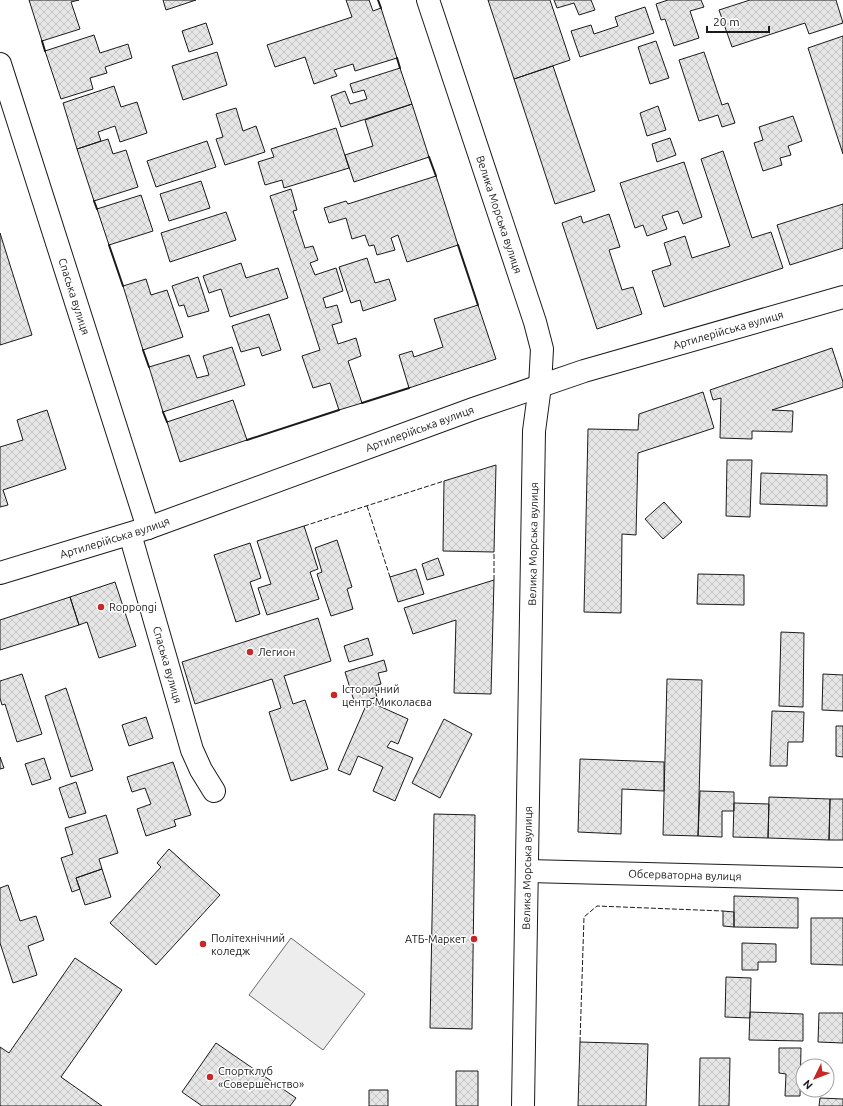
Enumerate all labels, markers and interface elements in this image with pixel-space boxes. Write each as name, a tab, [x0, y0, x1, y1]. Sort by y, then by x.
scale bar	[707, 8, 769, 34]
text: 20 m	[713, 15, 740, 28]
street label: Велика Морська вулиця	[474, 154, 524, 275]
street label: Спаська вулиця	[56, 257, 92, 336]
street label: Артилерійська вулиця	[672, 308, 785, 351]
street label: Артилерійська вулиця	[364, 403, 475, 454]
street label: Велика Морська вулиця	[526, 482, 540, 606]
street label: Артилерійська вулиця	[58, 515, 171, 560]
place label: Roppongi	[109, 601, 157, 613]
marker: Roppongi	[96, 602, 106, 612]
street label: Спаська вулиця	[151, 625, 184, 705]
place label: Легион	[258, 646, 296, 658]
marker: Легион	[245, 647, 255, 657]
place label: Історичний центр Миколаєва	[342, 683, 432, 708]
marker: Історичний центр Миколаєва	[329, 690, 339, 700]
street label: Велика Морська вулиця	[520, 806, 534, 930]
street label: Обсерваторна вулиця	[628, 868, 742, 882]
place label: Політехнічний коледж	[211, 932, 285, 957]
place label: АТБ-Маркет	[405, 933, 466, 945]
marker: АТБ-Маркет	[469, 934, 479, 944]
marker: Політехнічний коледж	[198, 939, 208, 949]
north arrow	[795, 1058, 835, 1098]
place label: Спортклуб «Совершенство»	[218, 1065, 304, 1090]
marker: Спортклуб «Совершенство»	[205, 1072, 215, 1082]
text: N	[800, 1078, 815, 1092]

